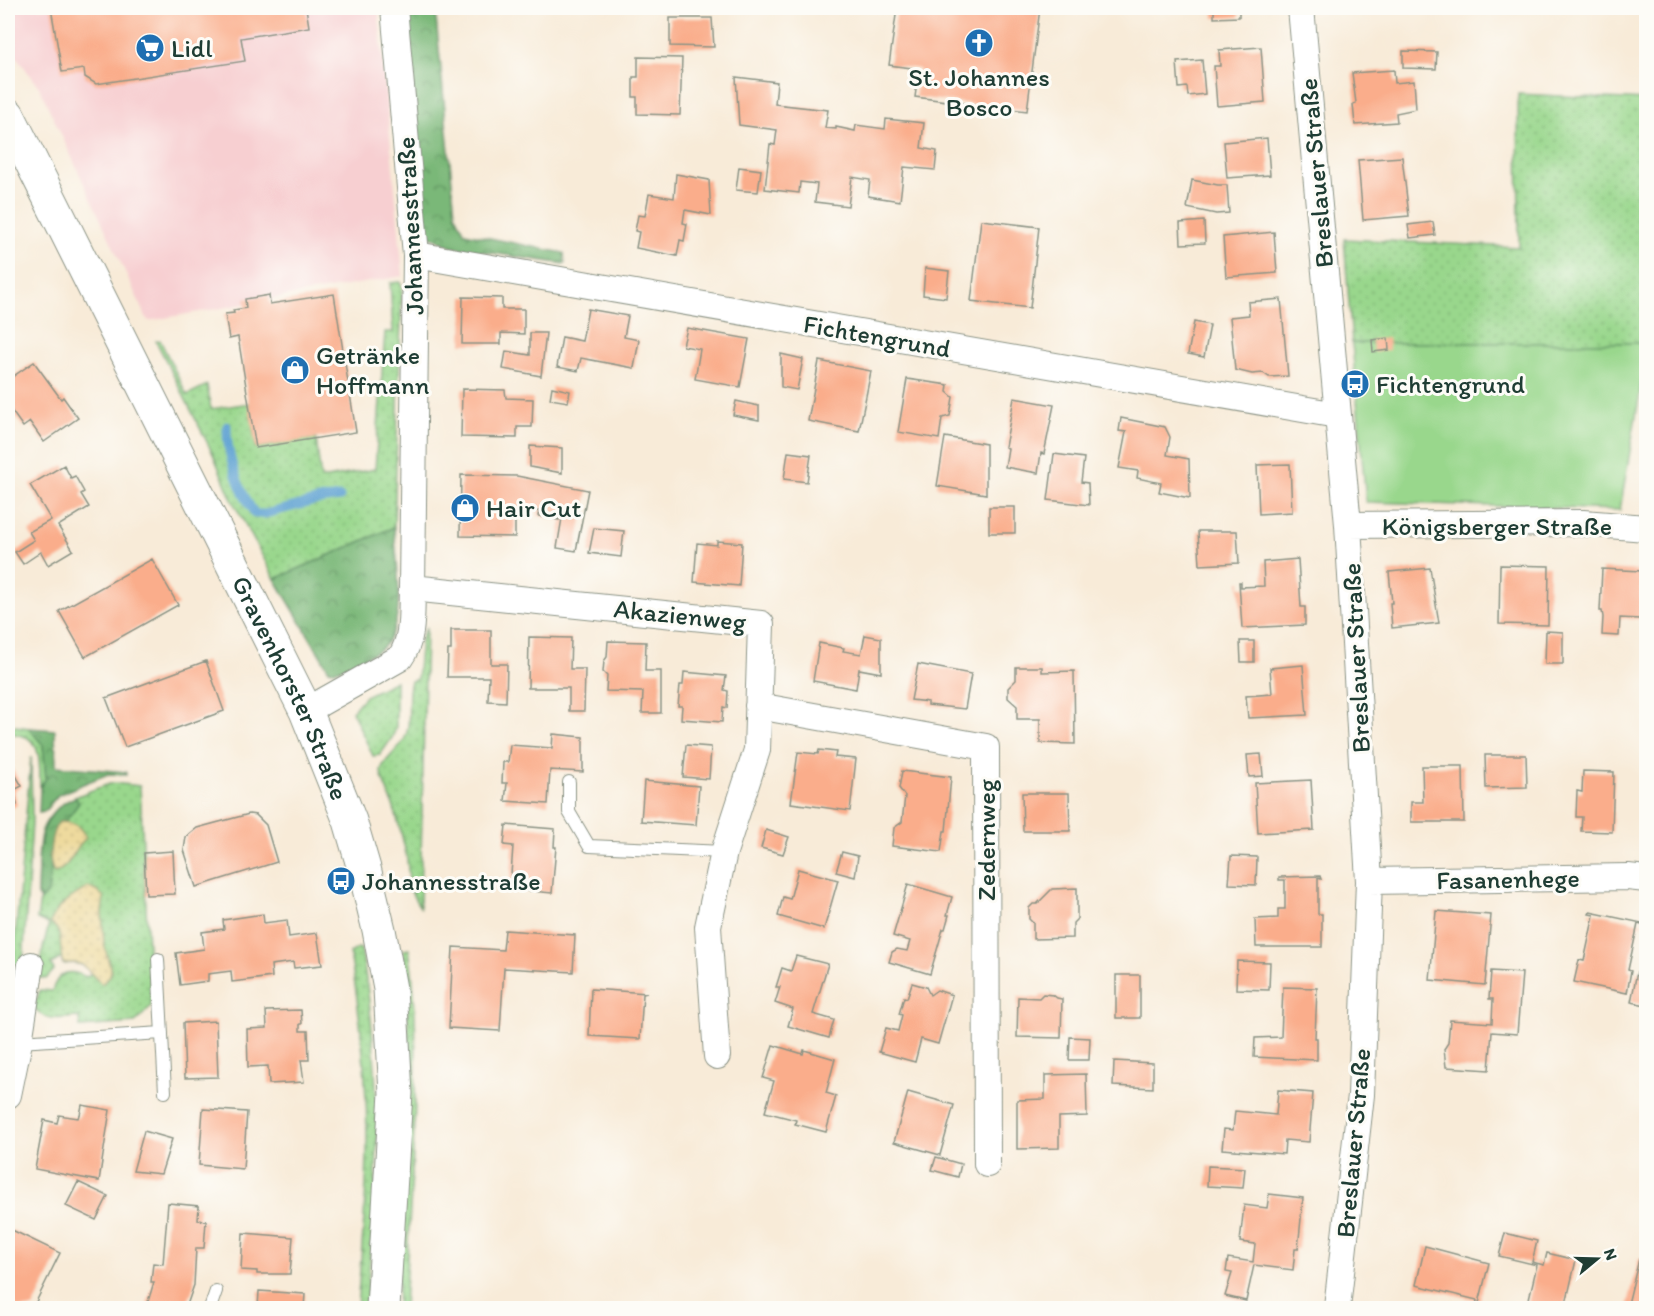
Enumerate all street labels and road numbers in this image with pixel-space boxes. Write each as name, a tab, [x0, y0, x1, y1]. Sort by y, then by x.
street label: Breslauer Straße	[1292, 77, 1340, 269]
street label: Johannesstraße	[389, 136, 431, 316]
street label: Fichtengrund	[801, 307, 953, 365]
street label: Königsberger Straße	[1382, 510, 1612, 542]
street label: Breslauer Straße	[1335, 562, 1377, 754]
street label: Gravenhorster Straße	[225, 570, 356, 805]
street label: Akazienweg	[612, 592, 748, 638]
street label: Zedernweg	[970, 778, 1002, 901]
street label: Fasanenhege	[1436, 862, 1580, 896]
street label: Breslauer Straße	[1329, 1047, 1377, 1239]

